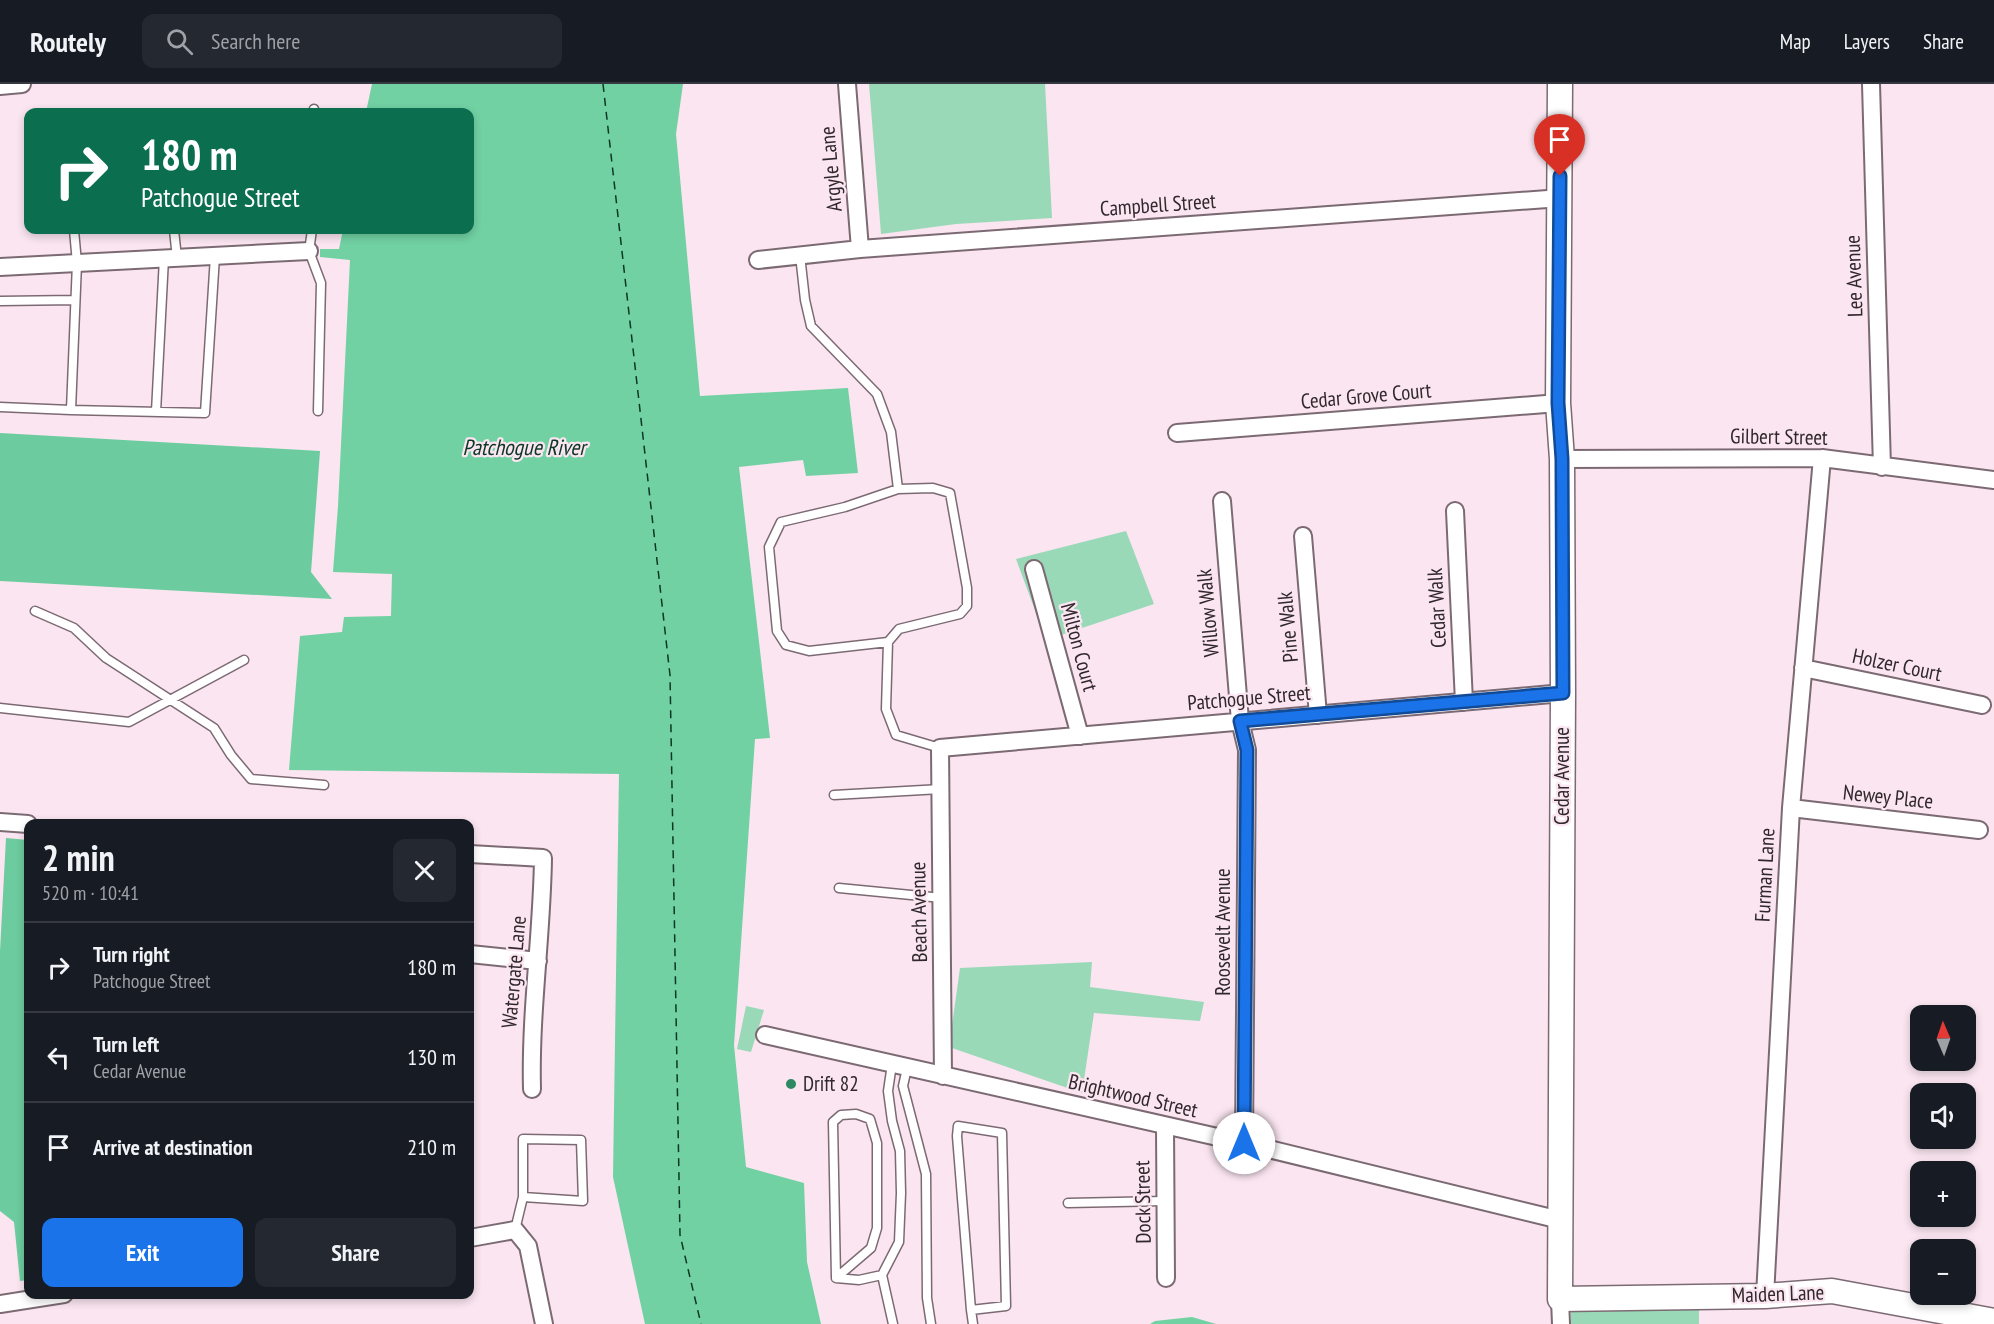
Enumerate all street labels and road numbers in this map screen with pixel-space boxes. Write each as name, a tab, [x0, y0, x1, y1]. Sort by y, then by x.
street label: Argyle Lane	[813, 125, 848, 213]
street label: Campbell Street	[1099, 187, 1217, 222]
street label: Lee Avenue	[1839, 235, 1868, 317]
street label: Cedar Grove Court	[1300, 376, 1433, 415]
street label: Gilbert Street	[1730, 422, 1828, 451]
street label: Cedar Walk	[1421, 567, 1452, 649]
street label: Willow Walk	[1190, 568, 1225, 658]
street label: Pine Walk	[1271, 591, 1304, 664]
street label: Milton Court	[1055, 600, 1104, 694]
street label: Holzer Court	[1850, 642, 1944, 687]
street label: Patchogue Street	[1186, 679, 1312, 716]
street label: Cedar Avenue	[1548, 727, 1575, 825]
street label: Newey Place	[1842, 778, 1935, 815]
street label: Furman Lane	[1749, 827, 1780, 923]
street label: Beach Avenue	[904, 861, 933, 963]
street label: Roosevelt Avenue	[1209, 868, 1236, 996]
street label: Watergate Lane	[495, 915, 532, 1029]
street label: Brightwood Street	[1066, 1068, 1201, 1124]
street label: Dock Street	[1128, 1160, 1157, 1244]
street label: Maiden Lane	[1731, 1278, 1825, 1309]

